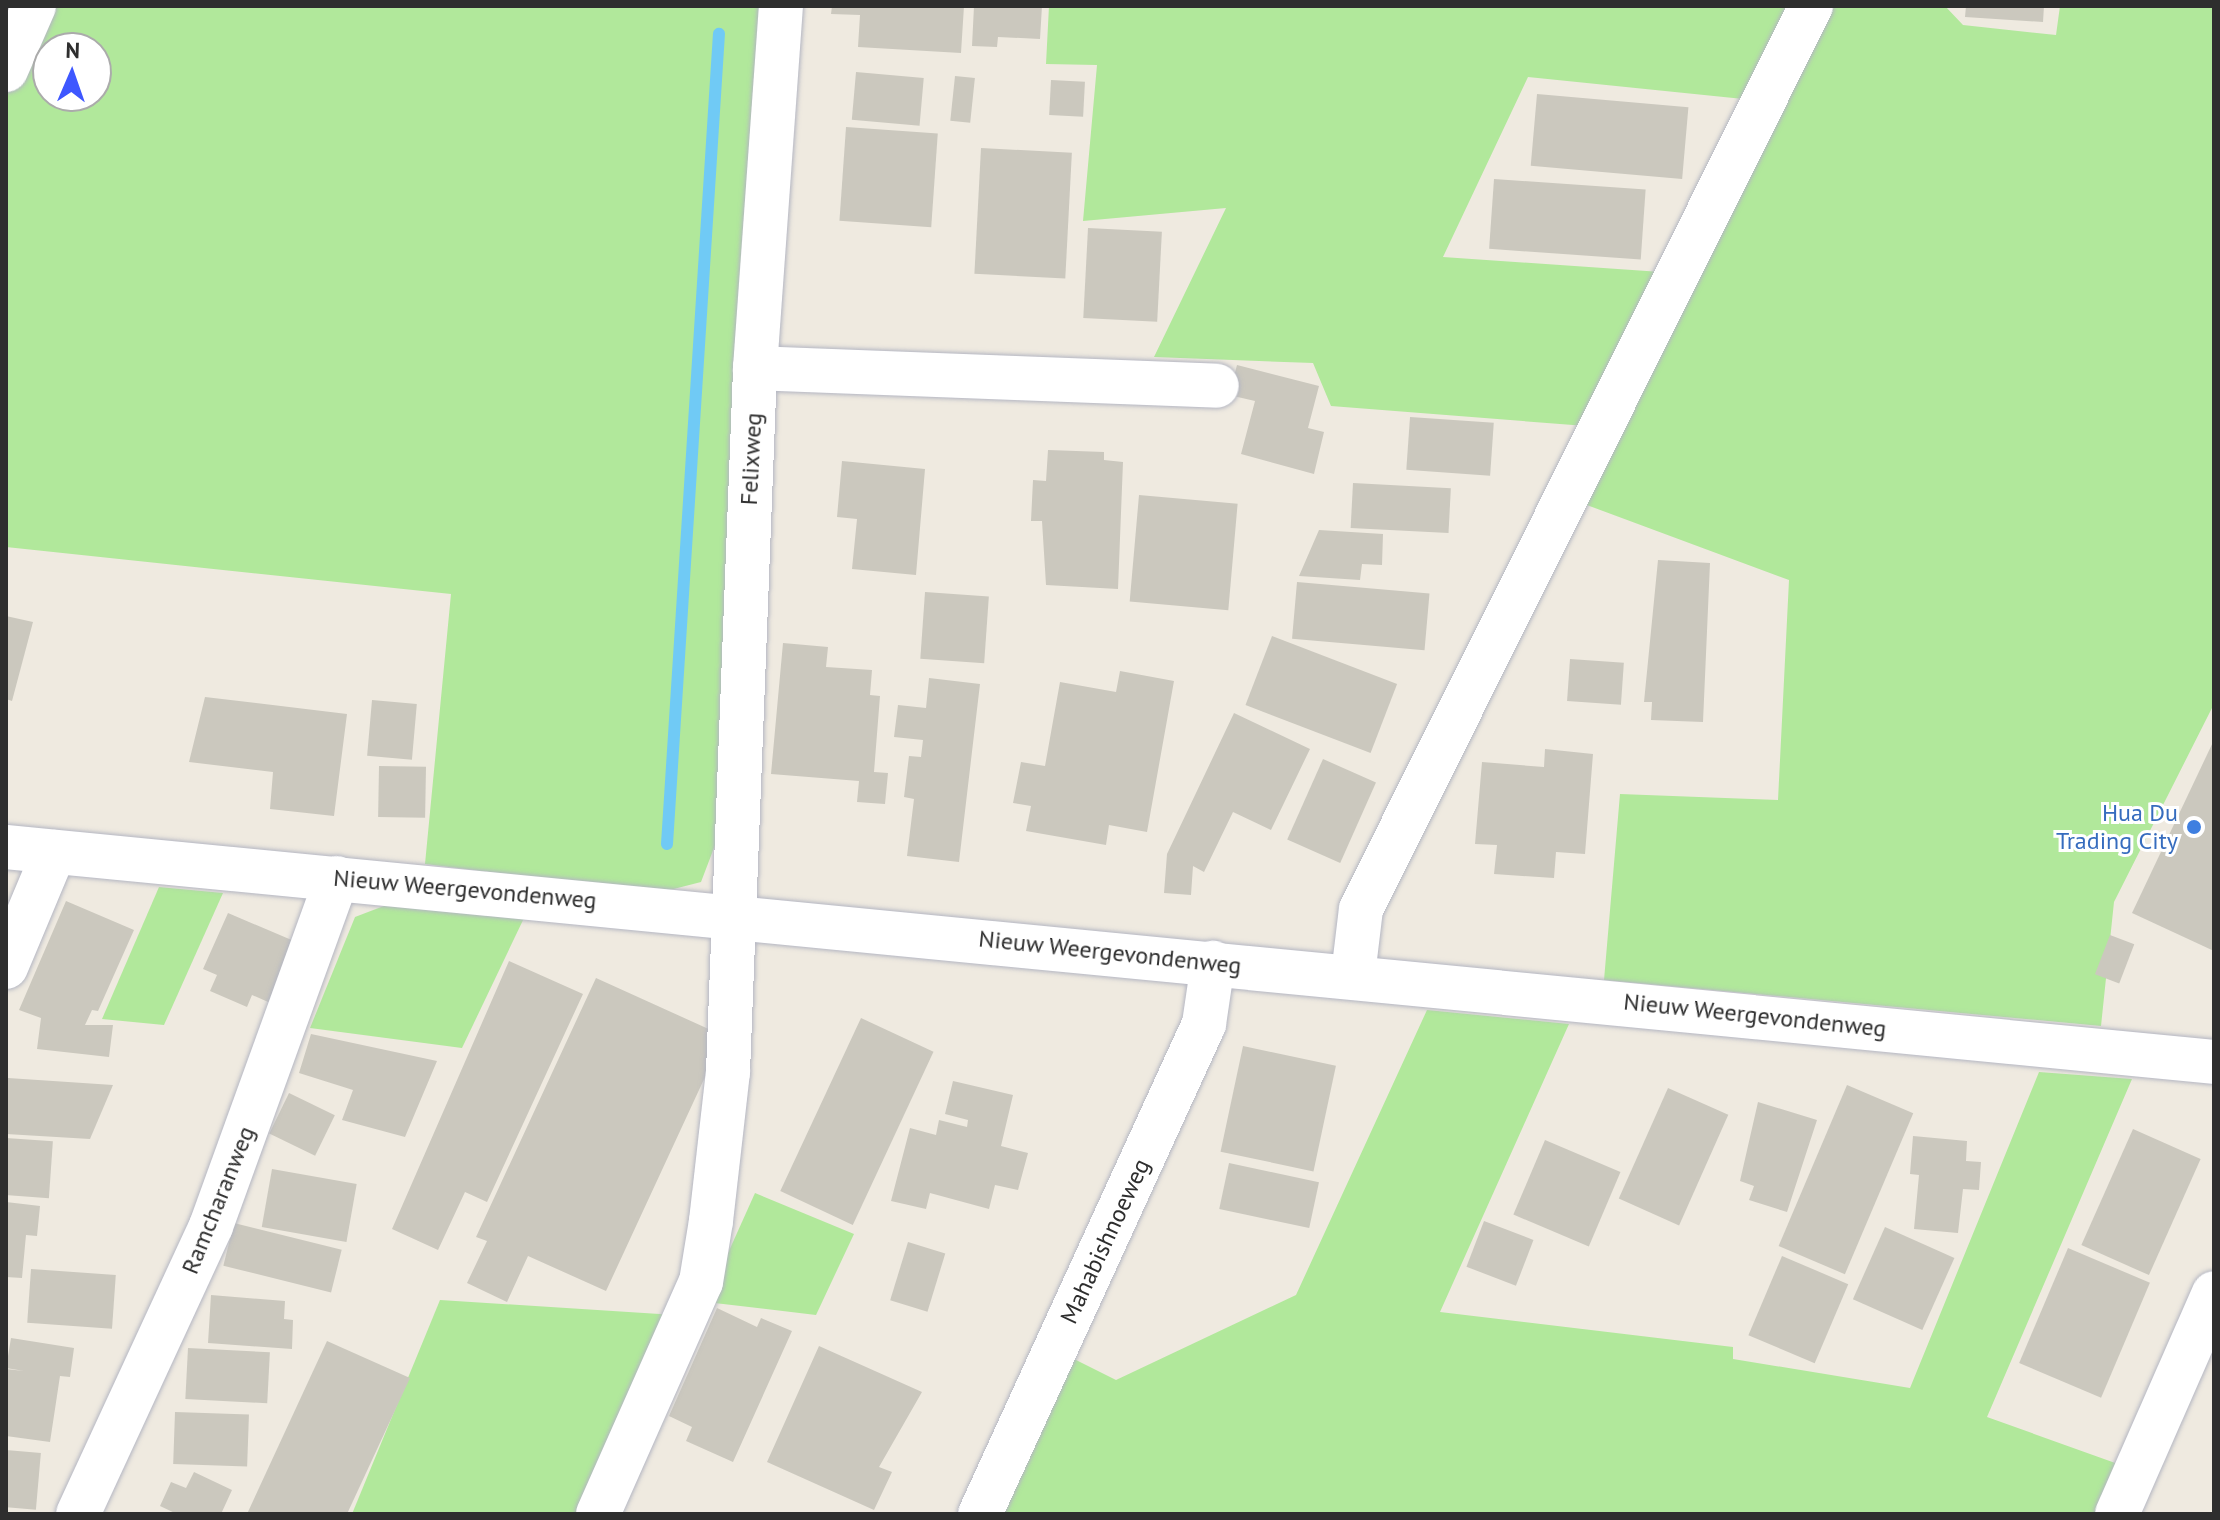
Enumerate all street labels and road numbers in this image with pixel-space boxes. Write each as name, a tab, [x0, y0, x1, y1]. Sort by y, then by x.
street label: Felixweg	[734, 412, 768, 506]
street label: Nieuw Weergevondenweg	[332, 863, 598, 915]
street label: Nieuw Weergevondenweg	[977, 924, 1243, 980]
street label: Nieuw Weergevondenweg	[1622, 987, 1888, 1043]
street label: Ramcharanweg	[175, 1122, 261, 1278]
street label: Mahabishnoeweg	[1054, 1154, 1156, 1328]

